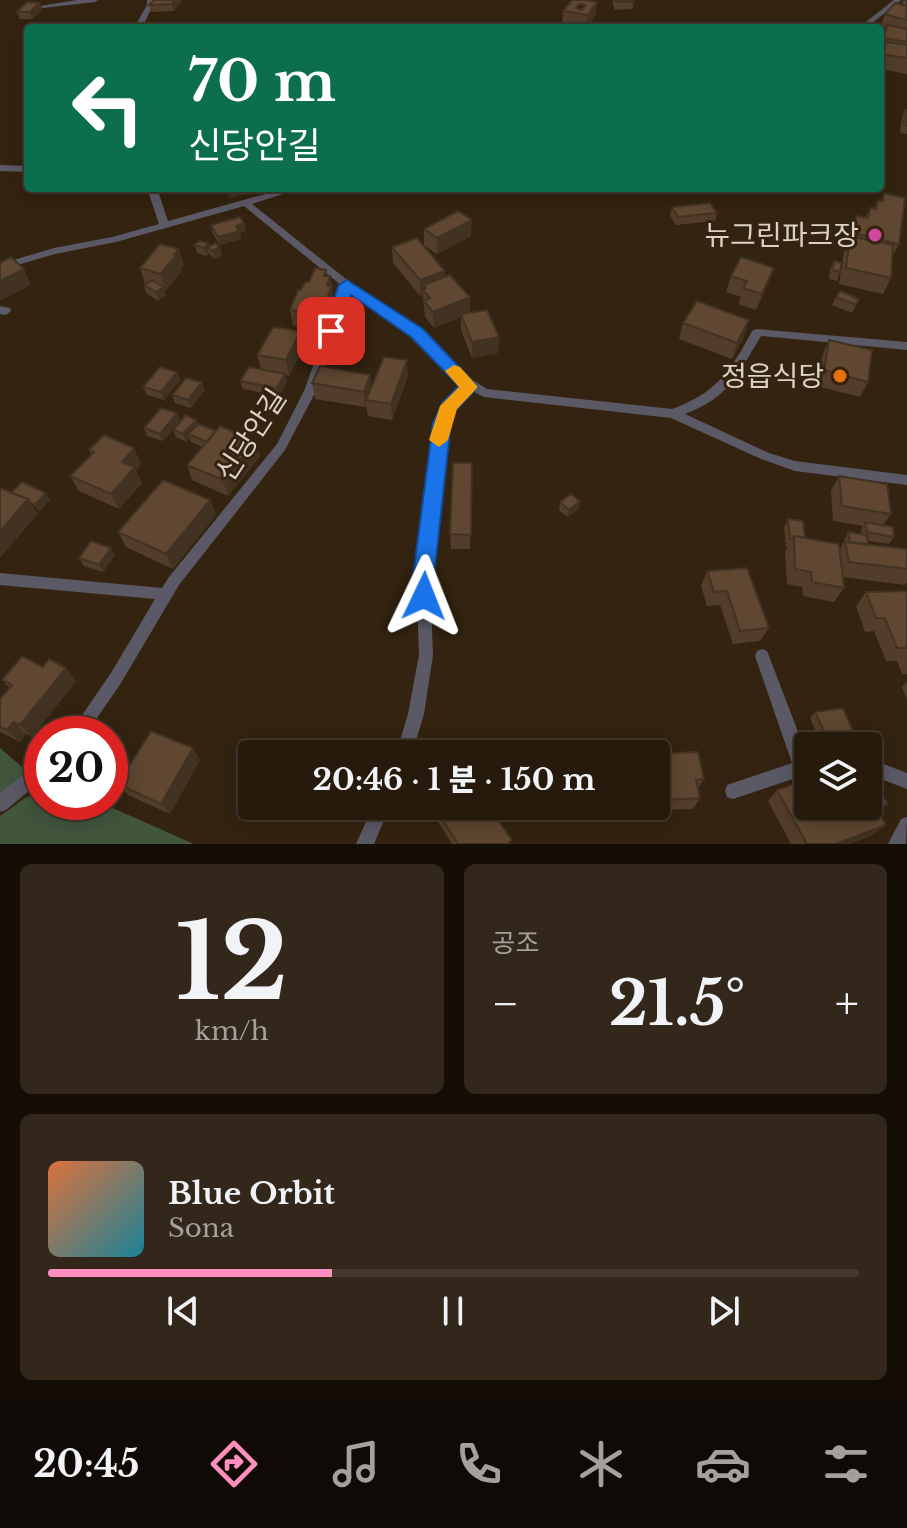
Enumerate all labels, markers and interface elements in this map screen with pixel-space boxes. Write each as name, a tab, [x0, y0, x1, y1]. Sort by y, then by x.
text: 70 m	[188, 47, 336, 116]
icon: left	[56, 56, 160, 160]
text: 신당안길	[188, 123, 320, 168]
place label: 뉴그린파크장	[704, 218, 859, 253]
marker: 뉴그린파크장	[866, 226, 884, 244]
pin	[297, 297, 365, 365]
icon: arrive	[309, 309, 353, 353]
place label: 정읍식당	[721, 359, 824, 394]
marker: 정읍식당	[831, 367, 849, 385]
street label: 신당안길	[208, 382, 294, 488]
position arrow	[382, 554, 466, 638]
speed limit sign: 20	[24, 716, 128, 820]
map controls	[794, 732, 882, 820]
button: layers	[794, 732, 882, 820]
text: 20:46 · 1 분 · 150 m	[312, 761, 596, 798]
text: 12	[175, 898, 288, 1027]
text: 공조	[492, 927, 539, 959]
text: 21.5°	[609, 967, 745, 1041]
text: −	[492, 976, 519, 1031]
text: +	[835, 976, 859, 1031]
text: km/h	[195, 1015, 269, 1047]
text: Blue Orbit	[168, 1175, 335, 1212]
text: Sona	[168, 1212, 234, 1244]
icon: previous	[161, 1289, 205, 1333]
icon: pause	[431, 1289, 475, 1333]
icon: next	[702, 1289, 746, 1333]
icon: directions	[206, 1436, 262, 1492]
icon: music	[328, 1436, 384, 1492]
icon: phone	[451, 1436, 507, 1492]
icon: climate	[573, 1436, 629, 1492]
icon: car	[695, 1436, 751, 1492]
icon: filters	[818, 1436, 874, 1492]
text: 20:45	[33, 1442, 139, 1487]

